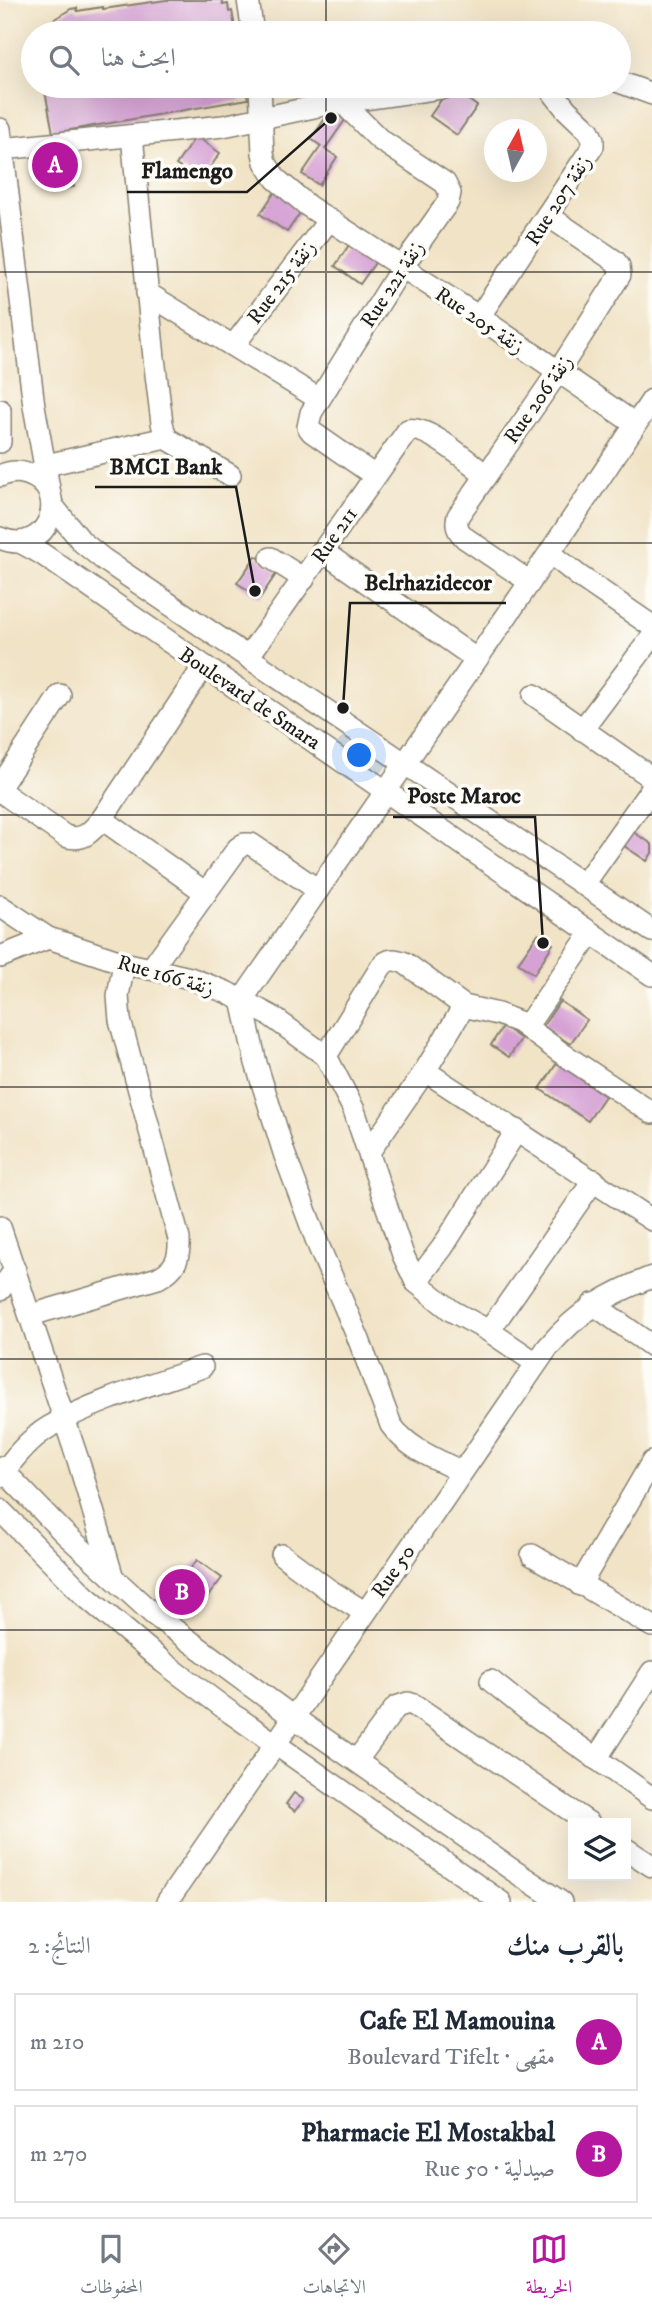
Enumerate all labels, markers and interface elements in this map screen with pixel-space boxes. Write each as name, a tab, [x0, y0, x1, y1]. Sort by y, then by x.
search box	[21, 21, 631, 98]
icon: search	[45, 41, 83, 79]
text: ابحث هنا	[101, 42, 176, 75]
north arrow	[484, 119, 547, 182]
pin: A	[32, 139, 78, 191]
callout: Flamengo	[127, 148, 247, 192]
street label: Rue 207 زنقة	[520, 150, 598, 251]
text: Flamengo	[141, 157, 233, 186]
street label: Rue 215 زنقة	[242, 235, 322, 330]
street label: Rue 221 زنقة	[355, 236, 431, 333]
street label: Rue 205 زنقة	[430, 281, 529, 360]
street label: Rue 206 زنقة	[499, 350, 579, 449]
callout: BMCI Bank	[95, 443, 236, 487]
text: BMCI Bank	[110, 453, 223, 482]
street label: Rue 211	[306, 502, 364, 569]
callout: Belrhazidecor	[350, 559, 506, 603]
text: Belrhazidecor	[364, 569, 492, 598]
street label: Boulevard de Smara	[174, 642, 325, 756]
your location	[342, 738, 376, 772]
callout: Poste Maroc	[393, 773, 535, 817]
text: Poste Maroc	[407, 782, 521, 811]
street label: Rue 166 زنقة	[114, 950, 217, 1002]
street label: Rue 50	[366, 1540, 421, 1603]
pin: B	[159, 1566, 205, 1618]
map controls	[568, 1818, 631, 1881]
button: layers	[568, 1818, 631, 1881]
text: بالقرب منك	[507, 1928, 624, 1965]
text: النتائج: 2	[28, 1932, 91, 1961]
text: Cafe El Mamouina	[360, 2005, 555, 2038]
text: 210 m	[30, 2028, 84, 2057]
text: A	[592, 2028, 606, 2057]
text: مقهى · Boulevard Tifelt	[347, 2043, 555, 2072]
text: Pharmacie El Mostakbal	[301, 2117, 555, 2150]
text: 270 m	[30, 2140, 87, 2169]
text: B	[592, 2140, 606, 2169]
text: صيدلية · Rue 50	[424, 2155, 555, 2184]
tab: المحفوظات	[80, 2230, 143, 2305]
tab: الاتجاهات	[303, 2230, 366, 2305]
tab: الخريطة	[526, 2230, 572, 2305]

